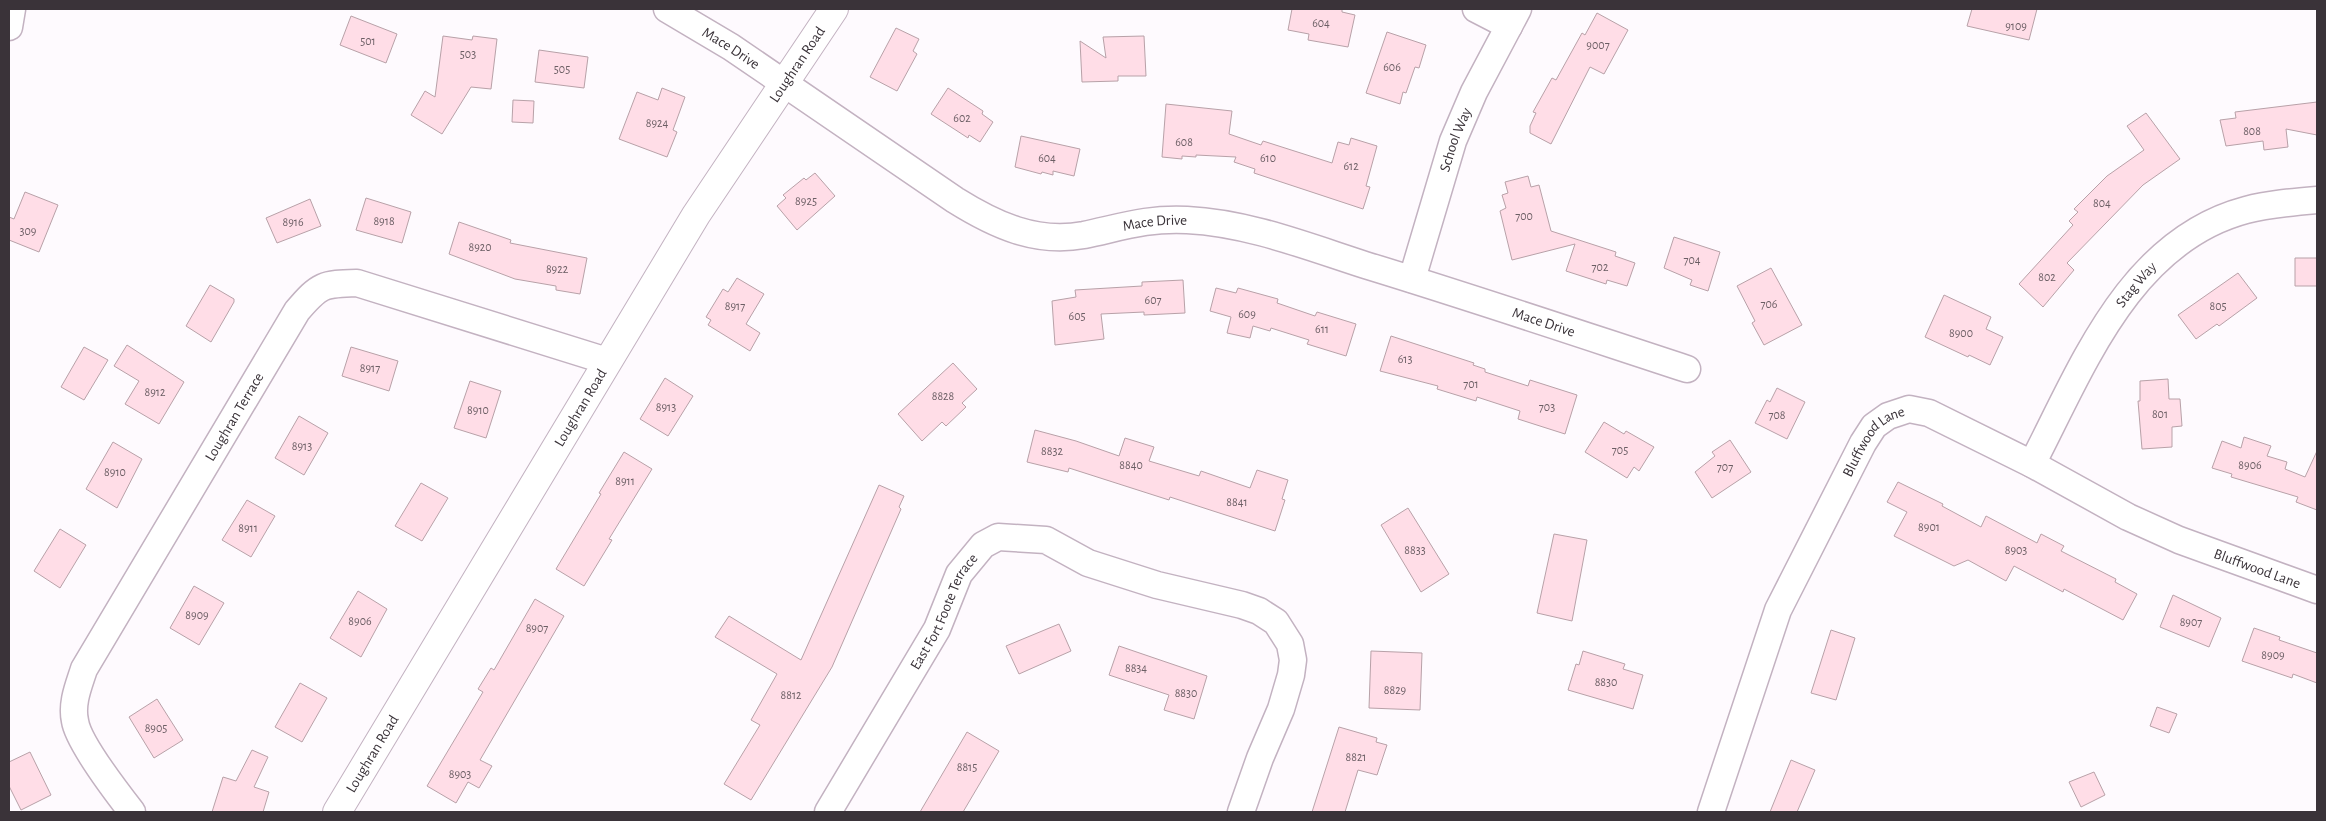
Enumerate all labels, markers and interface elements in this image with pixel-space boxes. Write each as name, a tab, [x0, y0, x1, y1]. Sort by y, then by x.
house number: 604	[1312, 17, 1330, 29]
house number: 9109	[2005, 20, 2027, 32]
street label: Mace Drive	[700, 24, 763, 72]
street label: Loughran Road	[766, 24, 828, 105]
house number: 501	[360, 35, 376, 47]
house number: 9007	[1586, 39, 1610, 51]
house number: 503	[460, 48, 476, 60]
house number: 606	[1383, 61, 1401, 73]
house number: 505	[554, 63, 570, 75]
street label: School Way	[1437, 105, 1474, 173]
house number: 602	[953, 112, 971, 124]
house number: 8924	[646, 117, 669, 129]
house number: 808	[2243, 125, 2261, 137]
house number: 608	[1175, 136, 1193, 148]
house number: 604	[1038, 152, 1056, 164]
house number: 610	[1260, 152, 1276, 164]
house number: 612	[1343, 160, 1359, 172]
house number: 8925	[795, 195, 817, 207]
house number: 804	[2093, 197, 2111, 209]
house number: 700	[1515, 210, 1533, 222]
street label: Mace Drive	[1121, 212, 1188, 233]
house number: 8918	[373, 215, 395, 227]
house number: 8916	[282, 216, 304, 228]
house number: 309	[20, 225, 37, 237]
house number: 8920	[468, 241, 492, 253]
house number: 704	[1683, 254, 1701, 266]
street label: Stag Way	[2113, 258, 2160, 310]
house number: 702	[1592, 261, 1609, 273]
house number: 8922	[546, 263, 569, 275]
house number: 802	[2038, 271, 2056, 283]
house number: 607	[1145, 294, 1161, 306]
house number: 706	[1761, 298, 1778, 310]
house number: 8917	[725, 300, 745, 312]
house number: 805	[2209, 300, 2227, 312]
street label: Mace Drive	[1511, 305, 1577, 339]
house number: 609	[1238, 308, 1256, 320]
house number: 605	[1069, 310, 1086, 322]
house number: 611	[1315, 323, 1329, 335]
house number: 8900	[1949, 327, 1973, 339]
house number: 613	[1398, 353, 1412, 365]
house number: 8917	[360, 362, 380, 374]
street label: Loughran Road	[551, 366, 609, 449]
street label: Loughran Terrace	[202, 370, 266, 464]
house number: 701	[1463, 378, 1479, 390]
house number: 8912	[145, 386, 166, 398]
house number: 8828	[932, 390, 955, 402]
house number: 8913	[656, 401, 676, 413]
house number: 703	[1539, 401, 1555, 413]
street label: Bluffwood Lane	[1840, 403, 1907, 479]
house number: 8910	[467, 404, 489, 416]
house number: 801	[2152, 408, 2168, 420]
house number: 708	[1768, 409, 1786, 421]
house number: 8913	[292, 440, 312, 452]
house number: 705	[1612, 444, 1628, 456]
house number: 8832	[1041, 445, 1063, 457]
house number: 8840	[1119, 459, 1143, 471]
house number: 8906	[2238, 459, 2262, 471]
house number: 707	[1717, 461, 1733, 473]
house number: 8910	[104, 466, 126, 478]
house number: 8911	[615, 475, 635, 487]
house number: 8841	[1226, 496, 1248, 508]
house number: 8901	[1918, 521, 1940, 533]
house number: 8911	[238, 522, 258, 534]
house number: 8833	[1404, 544, 1426, 556]
house number: 8903	[2005, 544, 2027, 556]
street label: Bluffwood Lane	[2212, 546, 2303, 591]
street label: East Fort Foote Terrace	[907, 550, 980, 672]
house number: 8909	[185, 609, 209, 621]
house number: 8906	[348, 615, 372, 627]
house number: 8907	[2180, 616, 2202, 628]
house number: 8907	[526, 622, 548, 634]
house number: 8909	[2261, 649, 2285, 661]
house number: 8834	[1125, 662, 1147, 674]
house number: 8830	[1595, 676, 1617, 688]
house number: 8829	[1384, 684, 1407, 696]
house number: 8830	[1175, 687, 1197, 699]
house number: 8812	[781, 689, 802, 701]
street label: Loughran Road	[343, 712, 401, 795]
house number: 8905	[145, 722, 167, 734]
house number: 8821	[1346, 751, 1366, 763]
house number: 8815	[957, 761, 977, 773]
house number: 8903	[449, 768, 471, 780]

